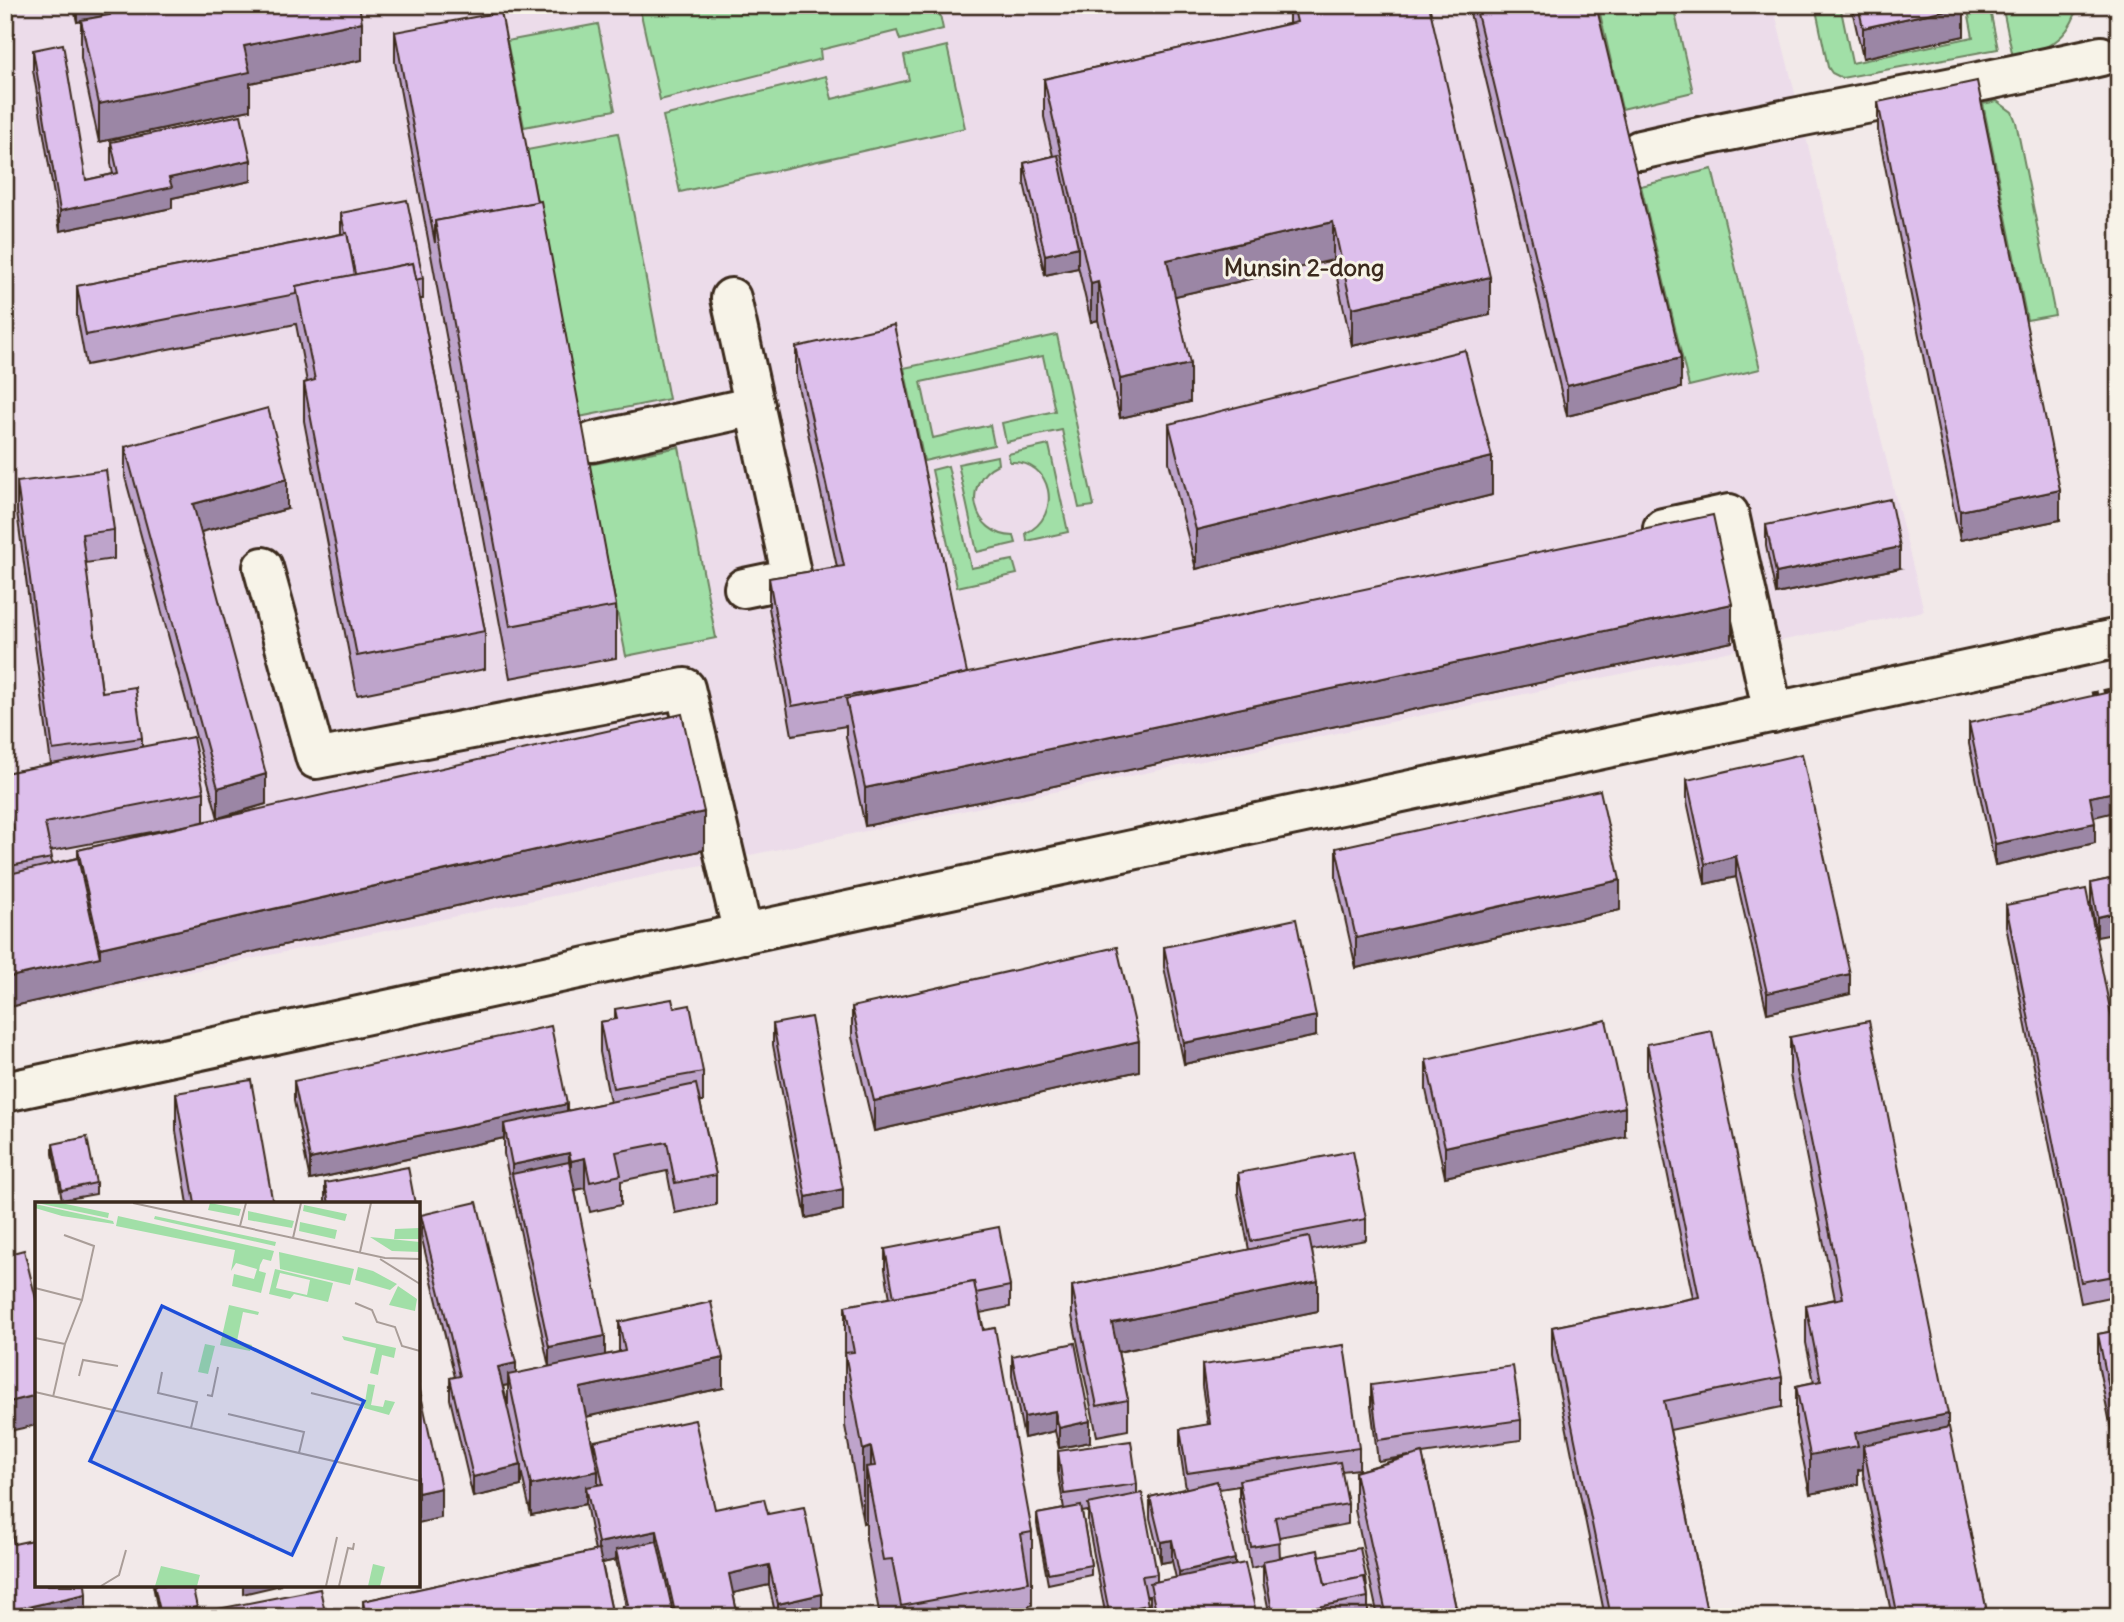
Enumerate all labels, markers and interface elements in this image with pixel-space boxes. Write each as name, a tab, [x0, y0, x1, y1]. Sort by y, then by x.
district label: Munsin 2-dong	[1224, 252, 1384, 282]
inset map	[35, 1202, 420, 1587]

